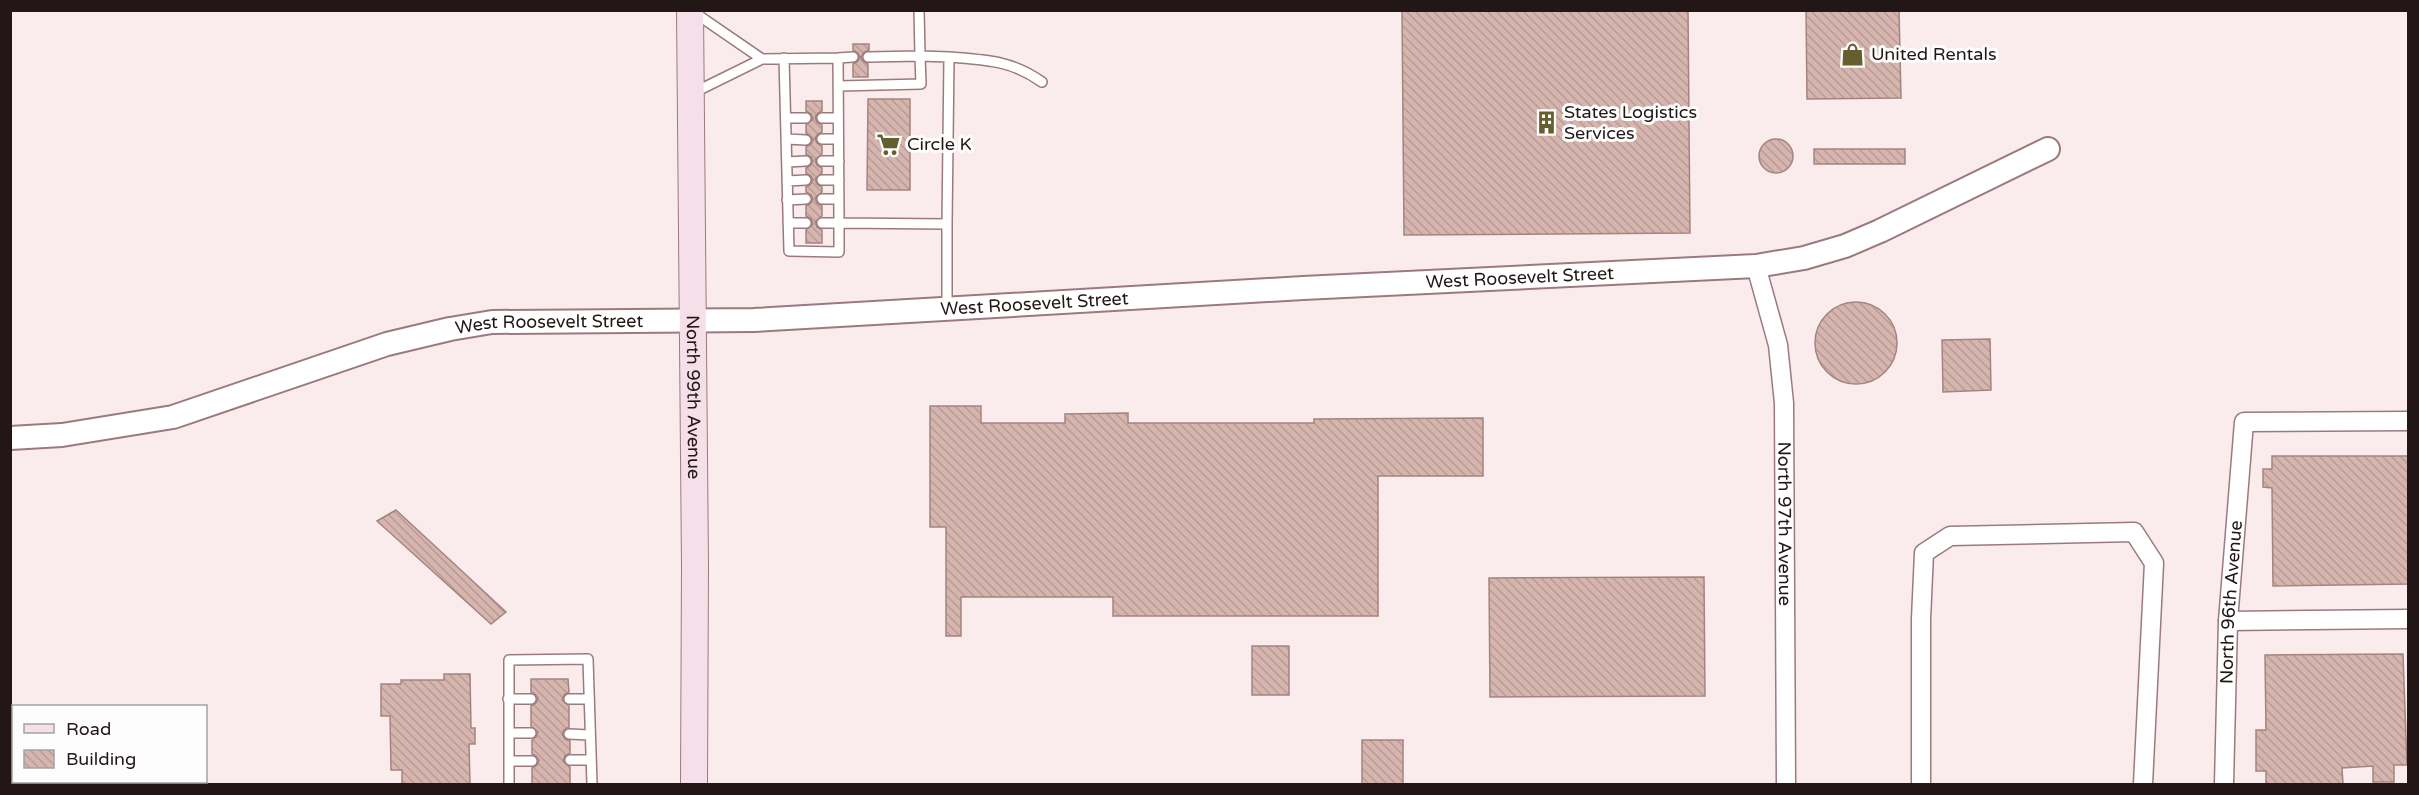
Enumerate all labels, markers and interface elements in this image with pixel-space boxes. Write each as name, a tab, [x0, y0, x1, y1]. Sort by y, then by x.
shop icon: United Rentals	[1840, 41, 1866, 67]
place label: United Rentals	[1871, 43, 1997, 65]
place label: States Logistics Services	[1564, 101, 1697, 144]
building icon: States Logistics Services	[1533, 109, 1559, 135]
supermarket icon: Circle K	[876, 131, 902, 157]
place label: Circle K	[907, 133, 972, 155]
street label: West Roosevelt Street	[1425, 262, 1615, 293]
street label: West Roosevelt Street	[940, 287, 1129, 320]
street label: West Roosevelt Street	[453, 310, 643, 339]
street label: North 99th Avenue	[682, 315, 705, 479]
street label: North 97th Avenue	[1773, 442, 1796, 606]
street label: North 96th Avenue	[2215, 519, 2247, 684]
legend	[12, 705, 207, 783]
text: Road	[66, 718, 111, 740]
text: Building	[66, 748, 136, 770]

